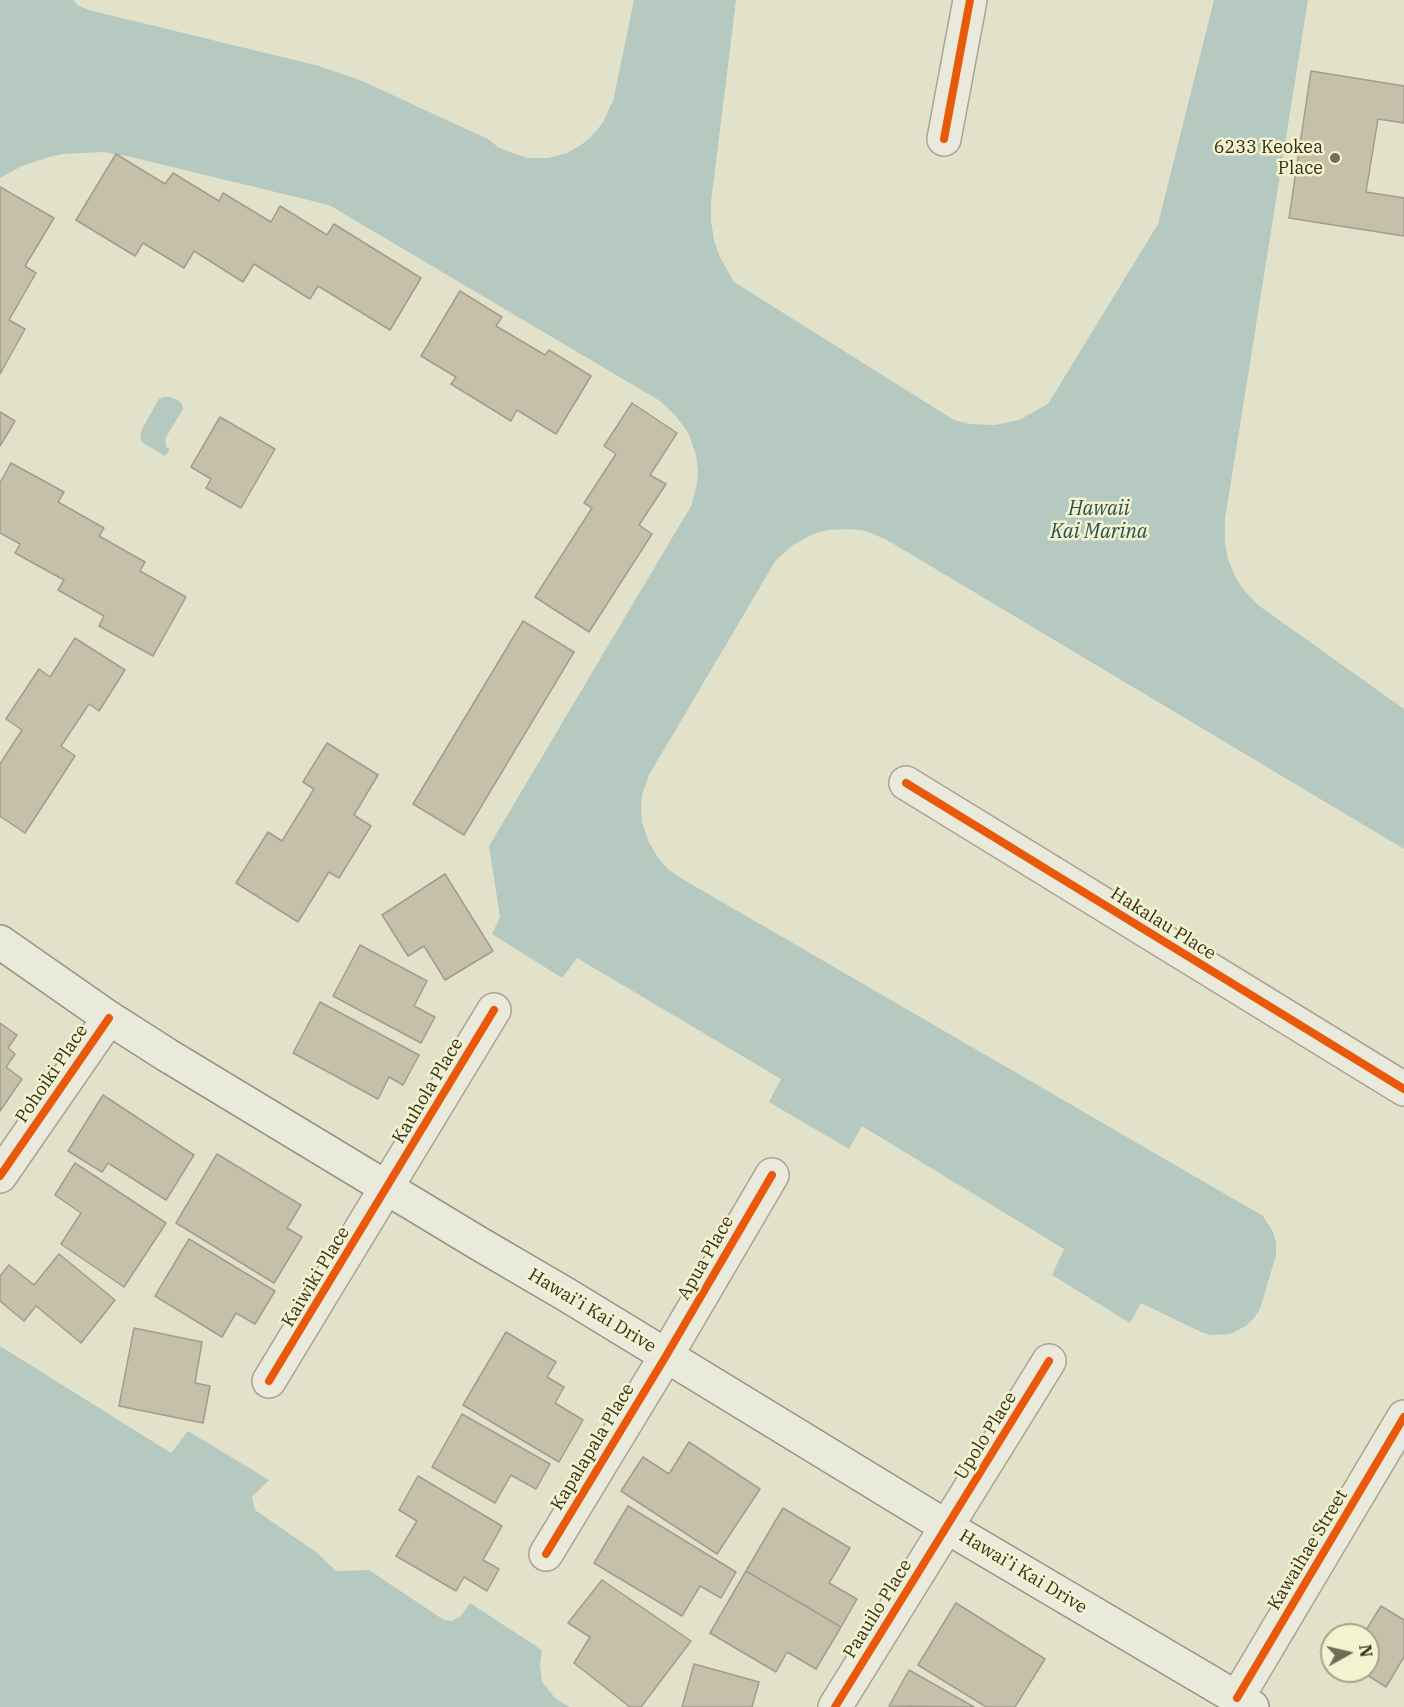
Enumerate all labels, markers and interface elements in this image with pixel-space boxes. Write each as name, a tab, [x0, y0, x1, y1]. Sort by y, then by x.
place label: 6233 Keokea Place	[1214, 137, 1323, 180]
marker: 6233 Keokea Place	[1328, 151, 1342, 165]
water label: Hawaii Kai Marina	[1050, 497, 1148, 544]
street label: Hakalau Place	[1106, 883, 1220, 965]
street label: Pohoiki Place	[11, 1021, 93, 1127]
street label: Kauhola Place	[388, 1034, 468, 1148]
street label: Apua Place	[673, 1212, 739, 1304]
street label: Kaiwiki Place	[278, 1223, 354, 1331]
street label: Hawai’i Kai Drive	[524, 1264, 660, 1358]
street label: Kapalapala Place	[547, 1380, 639, 1514]
street label: Upolo Place	[950, 1388, 1022, 1484]
street label: Kawaihae Street	[1263, 1486, 1353, 1614]
street label: Hawai’i Kai Drive	[955, 1525, 1091, 1619]
street label: Paauilo Place	[839, 1556, 917, 1662]
north arrow	[1320, 1623, 1380, 1683]
text: N	[1355, 1643, 1377, 1658]

